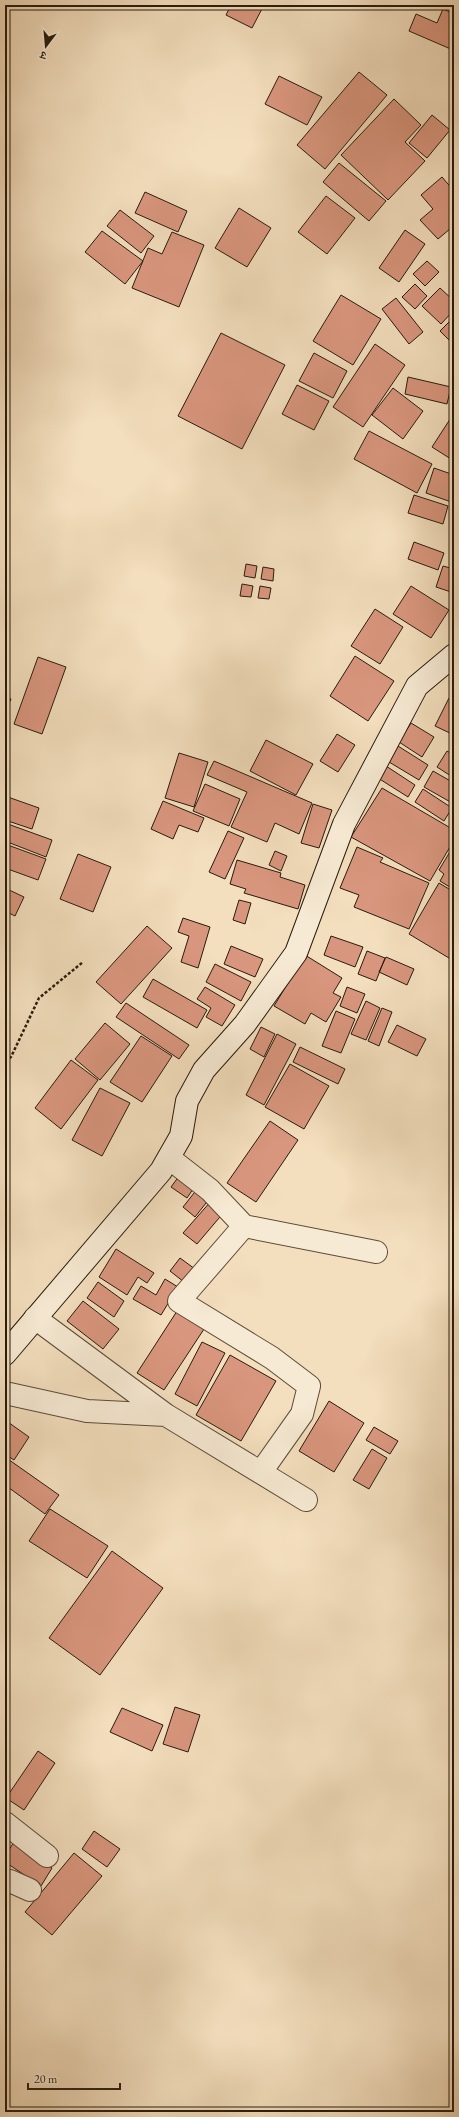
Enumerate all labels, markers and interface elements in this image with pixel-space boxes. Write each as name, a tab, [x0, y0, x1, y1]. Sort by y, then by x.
north arrow	[26, 26, 66, 66]
text: उ	[37, 48, 49, 63]
scale bar	[28, 2065, 120, 2091]
text: 20 m	[34, 2071, 58, 2087]

